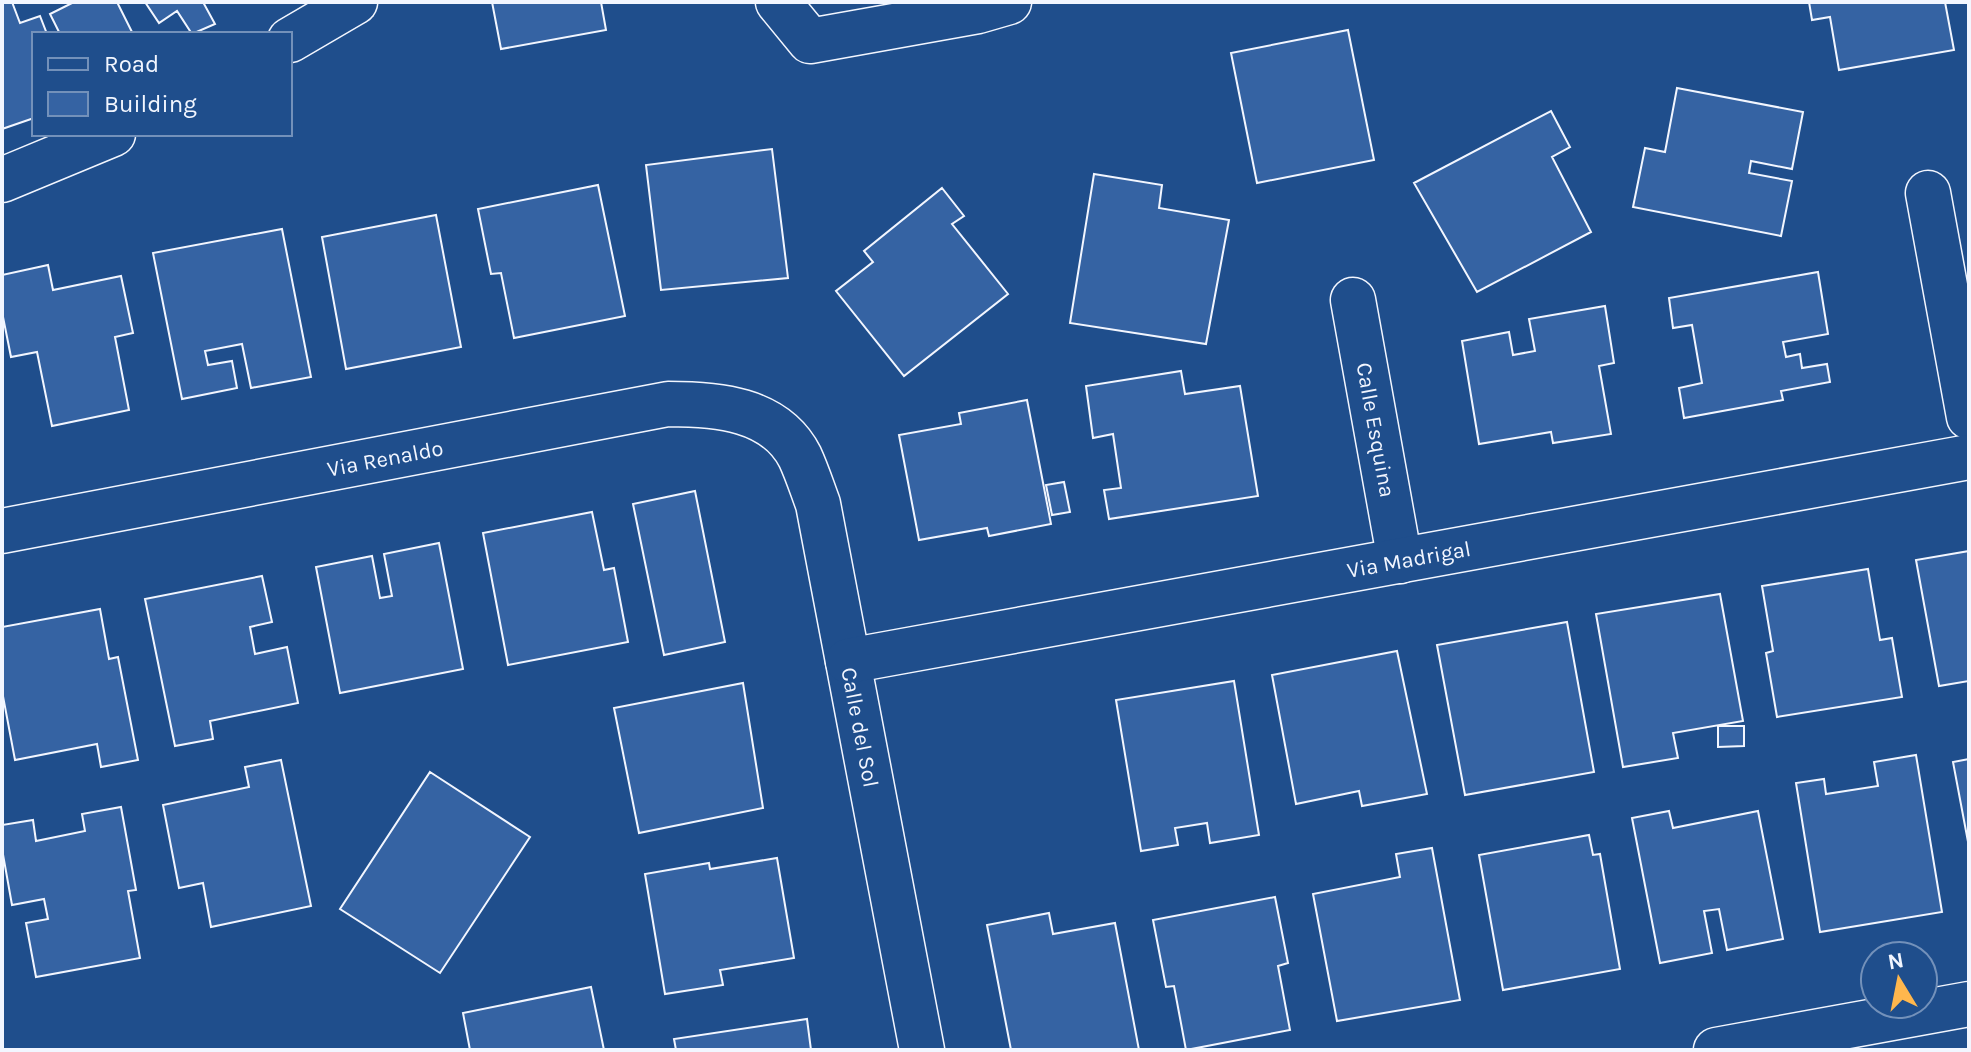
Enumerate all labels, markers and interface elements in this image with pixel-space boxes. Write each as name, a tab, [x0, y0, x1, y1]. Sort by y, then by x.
legend	[32, 32, 292, 136]
text: Road	[104, 50, 159, 78]
text: Building	[104, 90, 197, 118]
street label: Calle Esquina	[1351, 361, 1400, 500]
street label: Via Renaldo	[325, 435, 446, 483]
street label: Via Madrigal	[1345, 536, 1473, 584]
street label: Calle del Sol	[835, 665, 884, 790]
north arrow	[1859, 940, 1939, 1020]
text: N	[1886, 947, 1906, 975]

